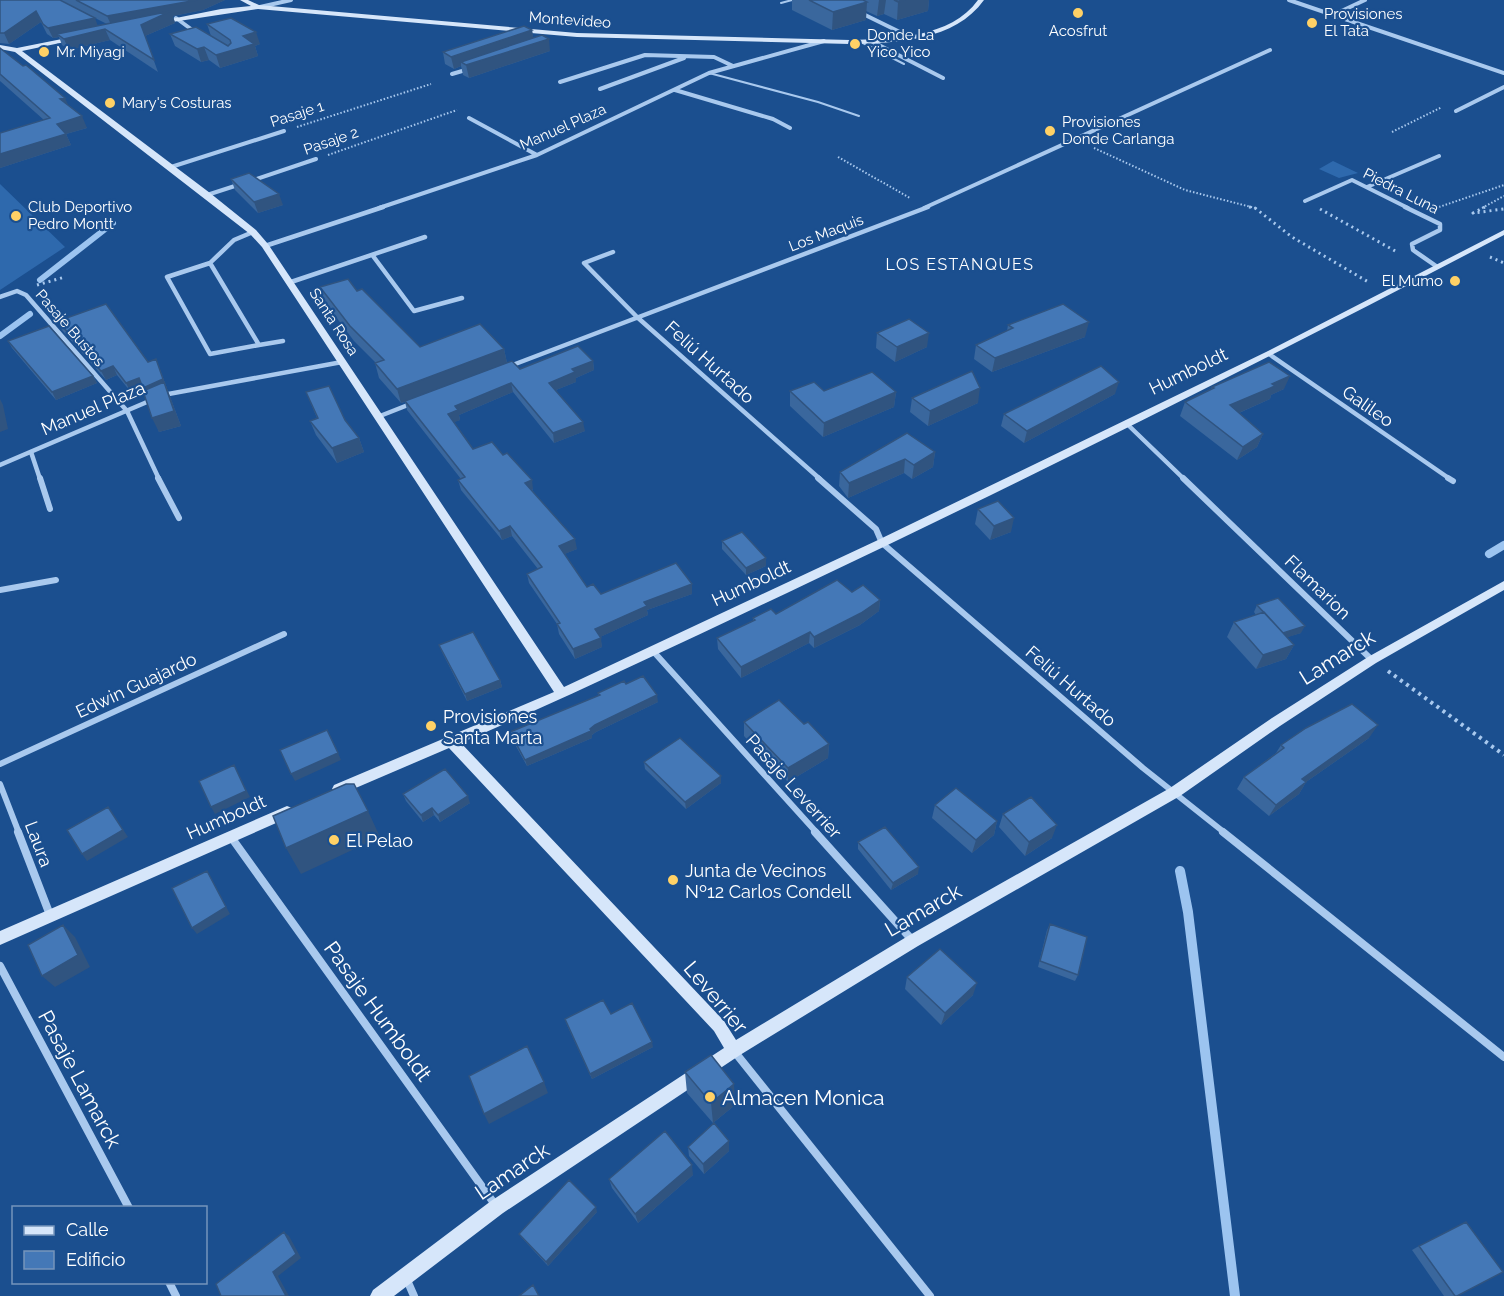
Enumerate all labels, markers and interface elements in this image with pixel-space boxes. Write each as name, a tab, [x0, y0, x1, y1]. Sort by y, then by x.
place label: Provisiones El Tata	[1324, 5, 1403, 40]
marker: Acosfrut	[1071, 6, 1085, 20]
street label: Montevideo	[528, 8, 612, 32]
marker: Provisiones El Tata	[1305, 16, 1319, 30]
place label: Acosfrut	[1049, 22, 1107, 40]
place label: Donde La Yico Yico	[867, 26, 934, 61]
marker: Donde La Yico Yico	[848, 37, 862, 51]
place label: Mr. Miyagi	[56, 43, 125, 61]
marker: Mr. Miyagi	[37, 45, 51, 59]
place label: Mary's Costuras	[122, 94, 232, 112]
marker: Mary's Costuras	[103, 96, 117, 110]
street label: Pasaje 1	[268, 97, 327, 131]
street label: Manuel Plaza	[517, 100, 609, 154]
place label: Provisiones Donde Carlanga	[1062, 113, 1175, 148]
street label: Pasaje 2	[301, 123, 361, 159]
marker: Provisiones Donde Carlanga	[1043, 124, 1057, 138]
street label: Piedra Luna	[1360, 164, 1442, 218]
place label: Club Deportivo Pedro Montt	[28, 198, 132, 233]
marker: Club Deportivo Pedro Montt	[9, 209, 23, 223]
street label: Los Maquis	[786, 211, 866, 255]
district label: LOS ESTANQUES	[886, 255, 1034, 274]
place label: El Mumo	[1382, 272, 1443, 290]
marker: El Mumo	[1448, 274, 1462, 288]
street label: Santa Rosa	[306, 285, 362, 359]
street label: Pasaje Bustos	[32, 286, 108, 370]
street label: Feliú Hurtado	[661, 316, 759, 408]
street label: Humboldt	[1145, 343, 1231, 399]
street label: Manuel Plaza	[38, 377, 148, 439]
street label: Galileo	[1338, 381, 1398, 431]
street label: Flamarion	[1281, 551, 1355, 623]
street label: Humboldt	[708, 556, 794, 610]
street label: Lamarck	[1295, 624, 1379, 690]
street label: Feliú Hurtado	[1022, 641, 1121, 731]
street label: Edwin Guajardo	[72, 648, 200, 722]
place label: Provisiones Santa Marta	[443, 706, 542, 748]
marker: Provisiones Santa Marta	[424, 719, 438, 733]
street label: Pasaje Leverrier	[742, 730, 847, 843]
street label: Humboldt	[183, 790, 269, 844]
street label: Laura	[21, 818, 57, 870]
place label: El Pelao	[346, 830, 413, 851]
marker: El Pelao	[327, 833, 341, 847]
place label: Junta de Vecinos Nº12 Carlos Condell	[685, 860, 851, 902]
marker: Junta de Vecinos Nº12 Carlos Condell	[666, 873, 680, 887]
street label: Lamarck	[880, 878, 966, 942]
street label: Pasaje Humboldt	[319, 936, 437, 1086]
street label: Leverrier	[679, 956, 754, 1039]
street label: Pasaje Lamarck	[33, 1006, 127, 1152]
place label: Almacen Monica	[722, 1085, 885, 1110]
marker: Almacen Monica	[703, 1090, 717, 1104]
street label: Lamarck	[470, 1137, 554, 1205]
legend	[12, 1206, 207, 1284]
text: Calle	[66, 1219, 109, 1240]
text: Edificio	[66, 1249, 126, 1270]

